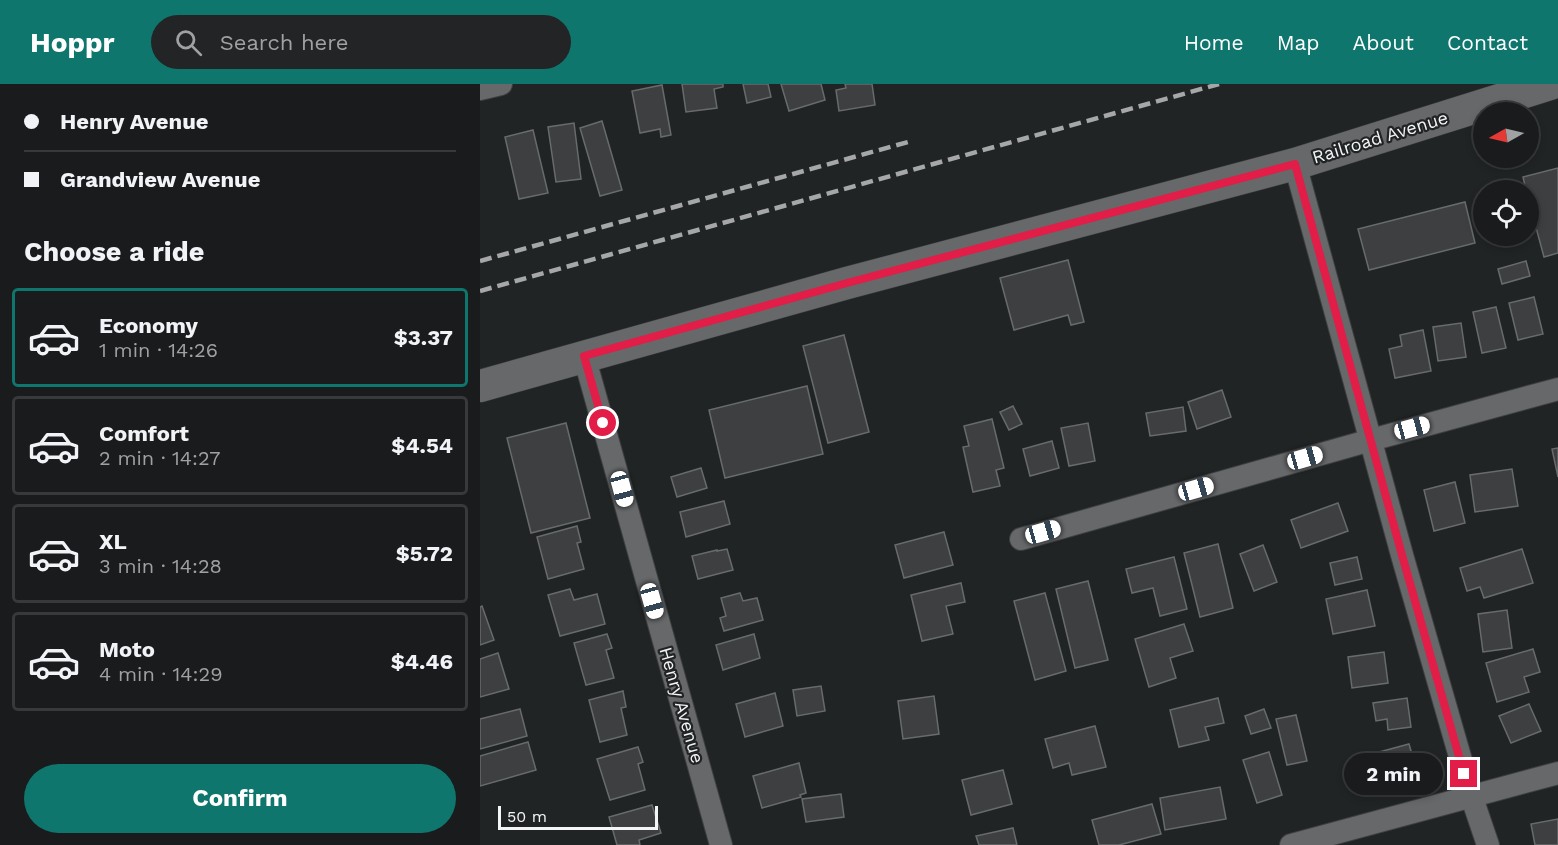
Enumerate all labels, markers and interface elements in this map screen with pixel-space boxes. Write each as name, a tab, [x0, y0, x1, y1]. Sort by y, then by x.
search box	[151, 15, 571, 69]
text: Hoppr	[30, 26, 115, 59]
icon: search	[172, 26, 205, 59]
text: Search here	[220, 30, 349, 55]
text: Home	[1184, 30, 1244, 55]
text: Map	[1277, 30, 1320, 55]
text: About	[1353, 30, 1414, 55]
text: Contact	[1447, 30, 1528, 55]
north arrow	[1473, 102, 1539, 168]
map controls	[1473, 102, 1539, 246]
street label: Railroad Avenue	[1310, 106, 1450, 168]
text: Henry Avenue	[60, 109, 209, 134]
text: Grandview Avenue	[60, 167, 260, 192]
button: locate	[1473, 180, 1539, 246]
text: Choose a ride	[24, 236, 204, 268]
icon: car	[27, 311, 81, 365]
text: Economy	[99, 313, 198, 338]
text: $3.37	[394, 325, 453, 350]
text: 1 min · 14:26	[99, 338, 218, 362]
route start	[589, 409, 616, 436]
car	[1392, 415, 1432, 441]
icon: car	[27, 419, 81, 473]
text: Comfort	[99, 421, 189, 446]
text: $4.54	[391, 433, 453, 458]
car	[1285, 444, 1325, 472]
text: 2 min · 14:27	[99, 446, 220, 470]
car	[609, 469, 635, 509]
car	[1176, 475, 1216, 503]
car	[1023, 518, 1063, 546]
icon: car	[27, 527, 81, 581]
text: XL	[99, 529, 127, 554]
text: $5.72	[396, 541, 453, 566]
text: 3 min · 14:28	[99, 554, 222, 578]
car	[638, 581, 666, 621]
icon: car	[27, 635, 81, 689]
text: Moto	[99, 637, 155, 662]
street label: Henry Avenue	[655, 644, 709, 766]
text: $4.46	[391, 649, 453, 674]
text: 4 min · 14:29	[99, 662, 223, 686]
callout: 2 min	[1344, 753, 1443, 795]
route end	[1450, 760, 1477, 787]
text: 2 min	[1366, 762, 1421, 786]
button: Confirm	[24, 764, 456, 833]
scale bar	[498, 803, 658, 830]
text: 50 m	[507, 807, 547, 826]

